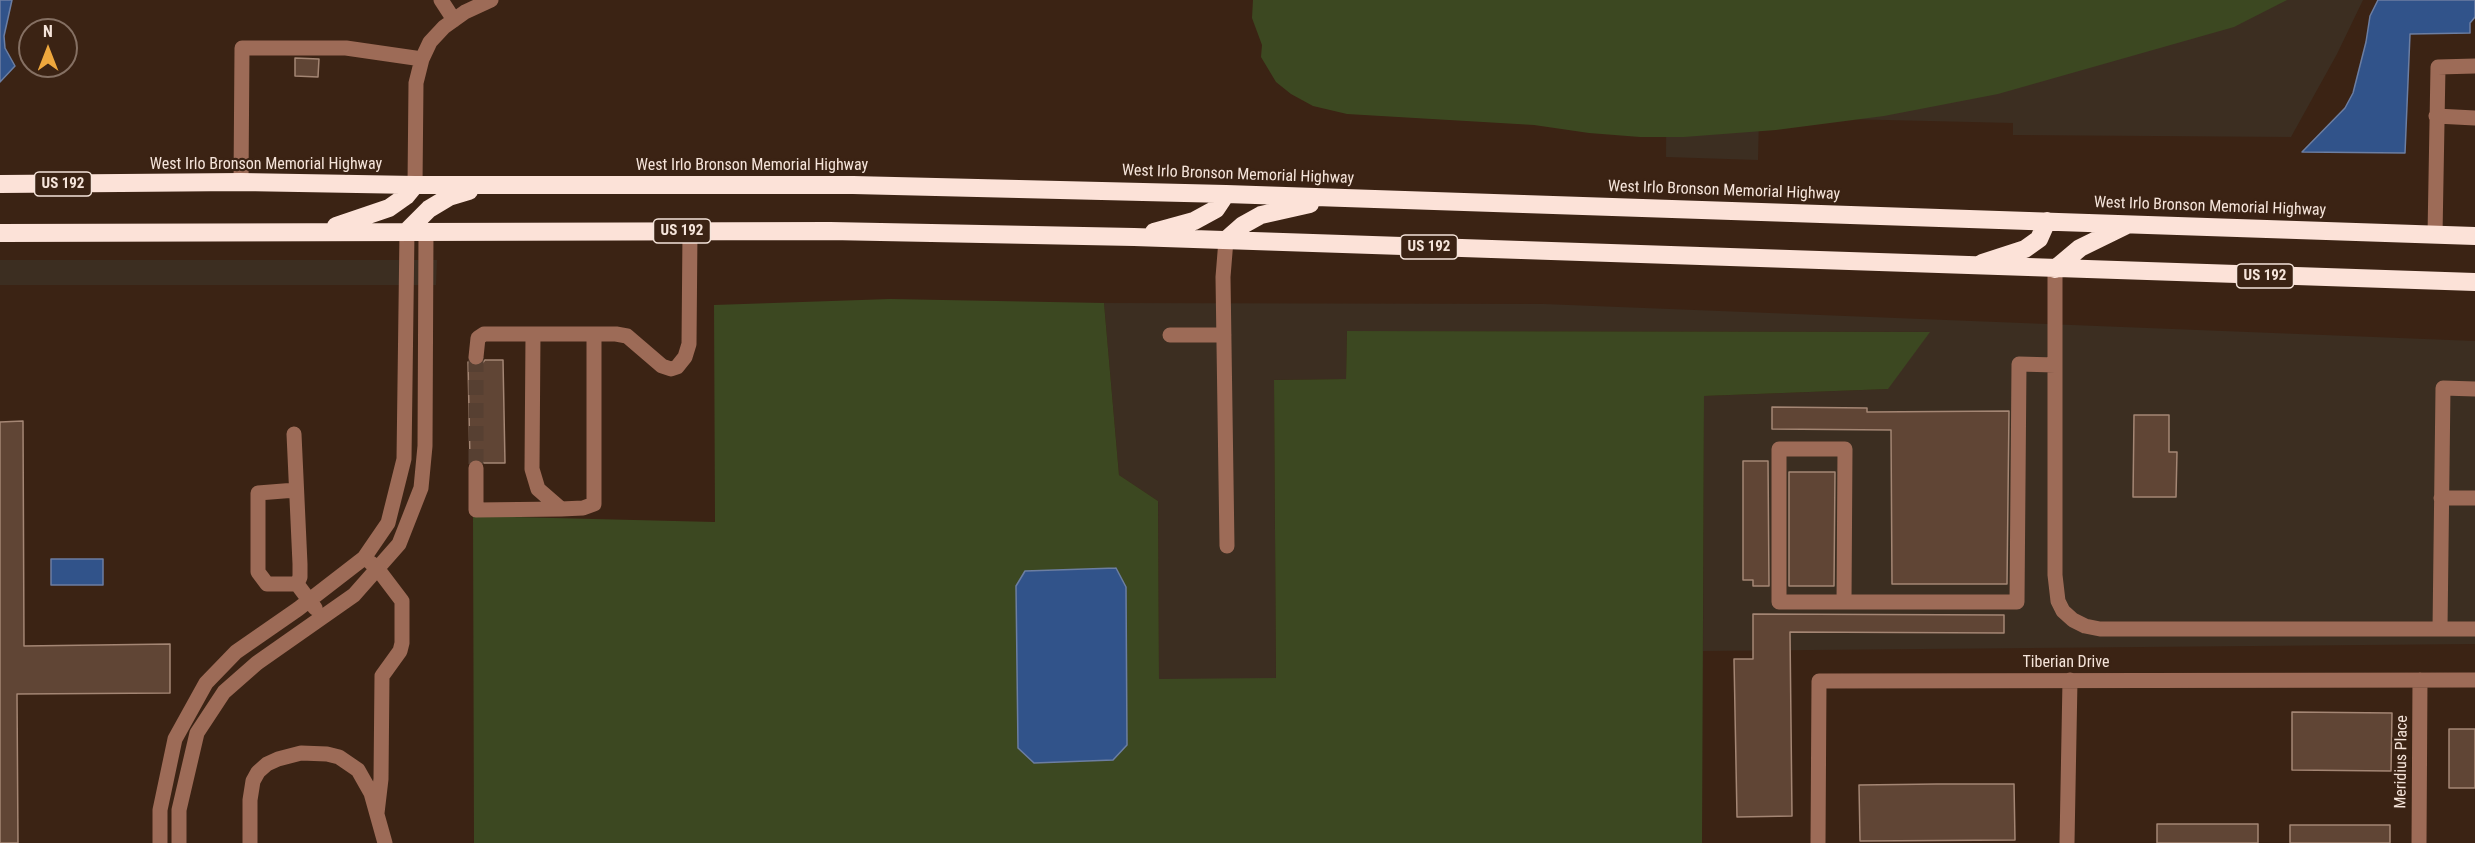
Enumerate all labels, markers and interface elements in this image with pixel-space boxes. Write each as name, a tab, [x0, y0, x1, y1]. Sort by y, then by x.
north arrow	[18, 18, 78, 78]
text: N	[43, 22, 53, 41]
street label: West Irlo Bronson Memorial Highway	[150, 155, 382, 175]
street label: West Irlo Bronson Memorial Highway	[636, 156, 868, 176]
street label: West Irlo Bronson Memorial Highway	[1122, 161, 1354, 189]
road number: US 192	[34, 172, 92, 196]
street label: West Irlo Bronson Memorial Highway	[1608, 177, 1840, 205]
street label: West Irlo Bronson Memorial Highway	[2094, 193, 2326, 221]
road number: US 192	[654, 219, 710, 243]
road number: US 192	[1400, 235, 1458, 259]
road number: US 192	[2236, 264, 2294, 288]
street label: Tiberian Drive	[2023, 653, 2109, 673]
street label: Meridius Place	[2392, 715, 2412, 809]

